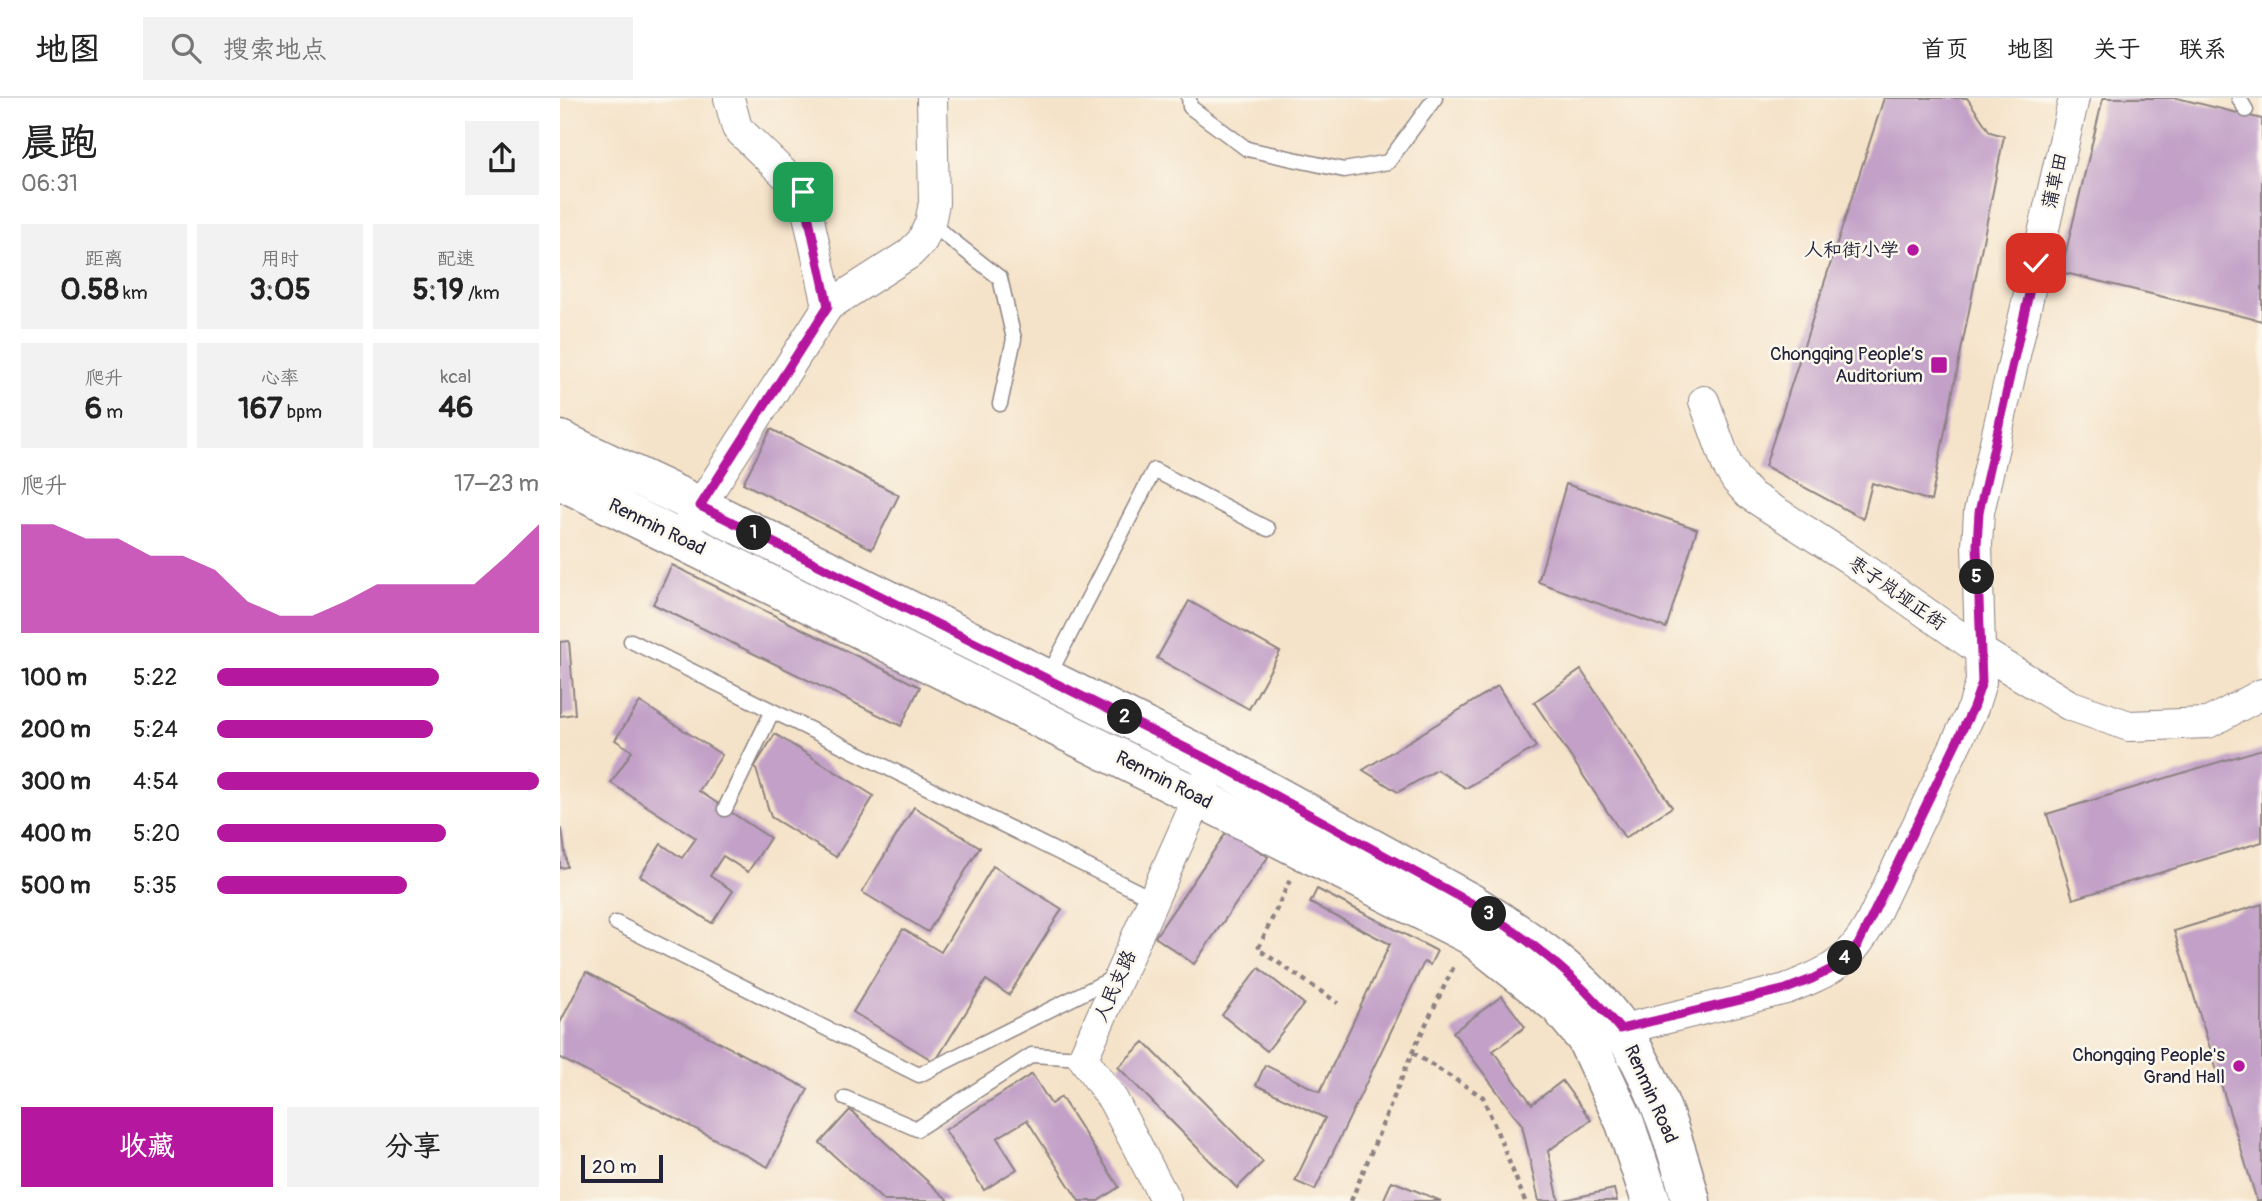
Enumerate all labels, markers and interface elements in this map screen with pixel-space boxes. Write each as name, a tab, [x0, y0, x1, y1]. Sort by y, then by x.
search box	[143, 17, 633, 80]
text: 地图	[35, 29, 101, 70]
icon: search	[167, 29, 205, 67]
text: 搜索地点	[223, 34, 327, 66]
text: 首页	[1921, 35, 1969, 64]
text: 地图	[2007, 35, 2055, 64]
text: 关于	[2093, 35, 2141, 64]
text: 联系	[2179, 35, 2227, 64]
text: 晨跑	[21, 119, 97, 167]
button: share	[465, 121, 539, 195]
street label: 蒲草田	[2037, 151, 2073, 211]
pin	[773, 162, 833, 222]
text: 06:31	[21, 169, 78, 198]
icon: arrive	[784, 173, 822, 211]
pin	[2006, 233, 2066, 293]
place label: 人和街小学	[1804, 238, 1899, 262]
marker: 人和街小学	[1905, 242, 1921, 258]
icon: check	[2017, 244, 2055, 282]
text: 距离	[85, 247, 123, 271]
text: 用时	[261, 247, 299, 271]
text: 配速	[437, 247, 475, 271]
text: 0.58	[60, 271, 119, 308]
text: 3:05	[249, 271, 311, 308]
text: 5:19	[412, 271, 464, 308]
text: km	[119, 281, 148, 305]
text: /km	[464, 281, 500, 305]
place label: Chongqing People’s Auditorium	[1770, 342, 1923, 388]
marker: Chongqing People’s Auditorium	[1929, 355, 1949, 375]
text: kcal	[441, 365, 471, 389]
text: 爬升	[85, 366, 123, 390]
text: 心率	[261, 366, 299, 390]
text: 46	[439, 389, 473, 426]
text: 6	[85, 390, 102, 427]
text: 167	[238, 390, 283, 427]
text: m	[102, 400, 123, 424]
text: bpm	[283, 400, 322, 424]
text: 17–23 m	[454, 469, 539, 498]
text: 爬升	[21, 471, 67, 500]
street label: Renmin Road	[605, 493, 709, 561]
pin: 1	[736, 516, 772, 550]
text: 1	[750, 520, 757, 544]
street label: 枣子岚垭正街	[1843, 550, 1951, 636]
pin: 5	[1960, 560, 1994, 594]
text: 5	[1971, 564, 1982, 588]
text: 100 m	[21, 663, 87, 692]
text: 5:22	[133, 663, 177, 692]
pin: 2	[1108, 700, 1142, 734]
text: 2	[1119, 704, 1130, 728]
text: 200 m	[21, 715, 91, 744]
text: 5:24	[133, 715, 178, 744]
street label: Renmin Road	[1112, 745, 1216, 815]
text: 300 m	[21, 767, 91, 796]
text: 4:54	[133, 767, 178, 796]
text: 400 m	[21, 819, 91, 848]
text: 5:20	[133, 819, 180, 848]
text: 500 m	[21, 871, 90, 900]
text: 5:35	[133, 871, 177, 900]
pin: 3	[1472, 896, 1506, 932]
text: 3	[1483, 901, 1494, 925]
pin: 4	[1828, 940, 1862, 976]
text: 4	[1839, 945, 1850, 969]
street label: 人民支路	[1089, 946, 1141, 1026]
street label: Renmin Road	[1619, 1041, 1683, 1147]
place label: Chongqing People's Grand Hall	[2072, 1043, 2225, 1089]
marker: Chongqing People's Grand Hall	[2231, 1058, 2247, 1074]
button: 收藏	[21, 1107, 273, 1187]
button: 分享	[287, 1107, 539, 1187]
scale bar	[581, 1152, 663, 1184]
text: 20 m	[592, 1155, 637, 1179]

